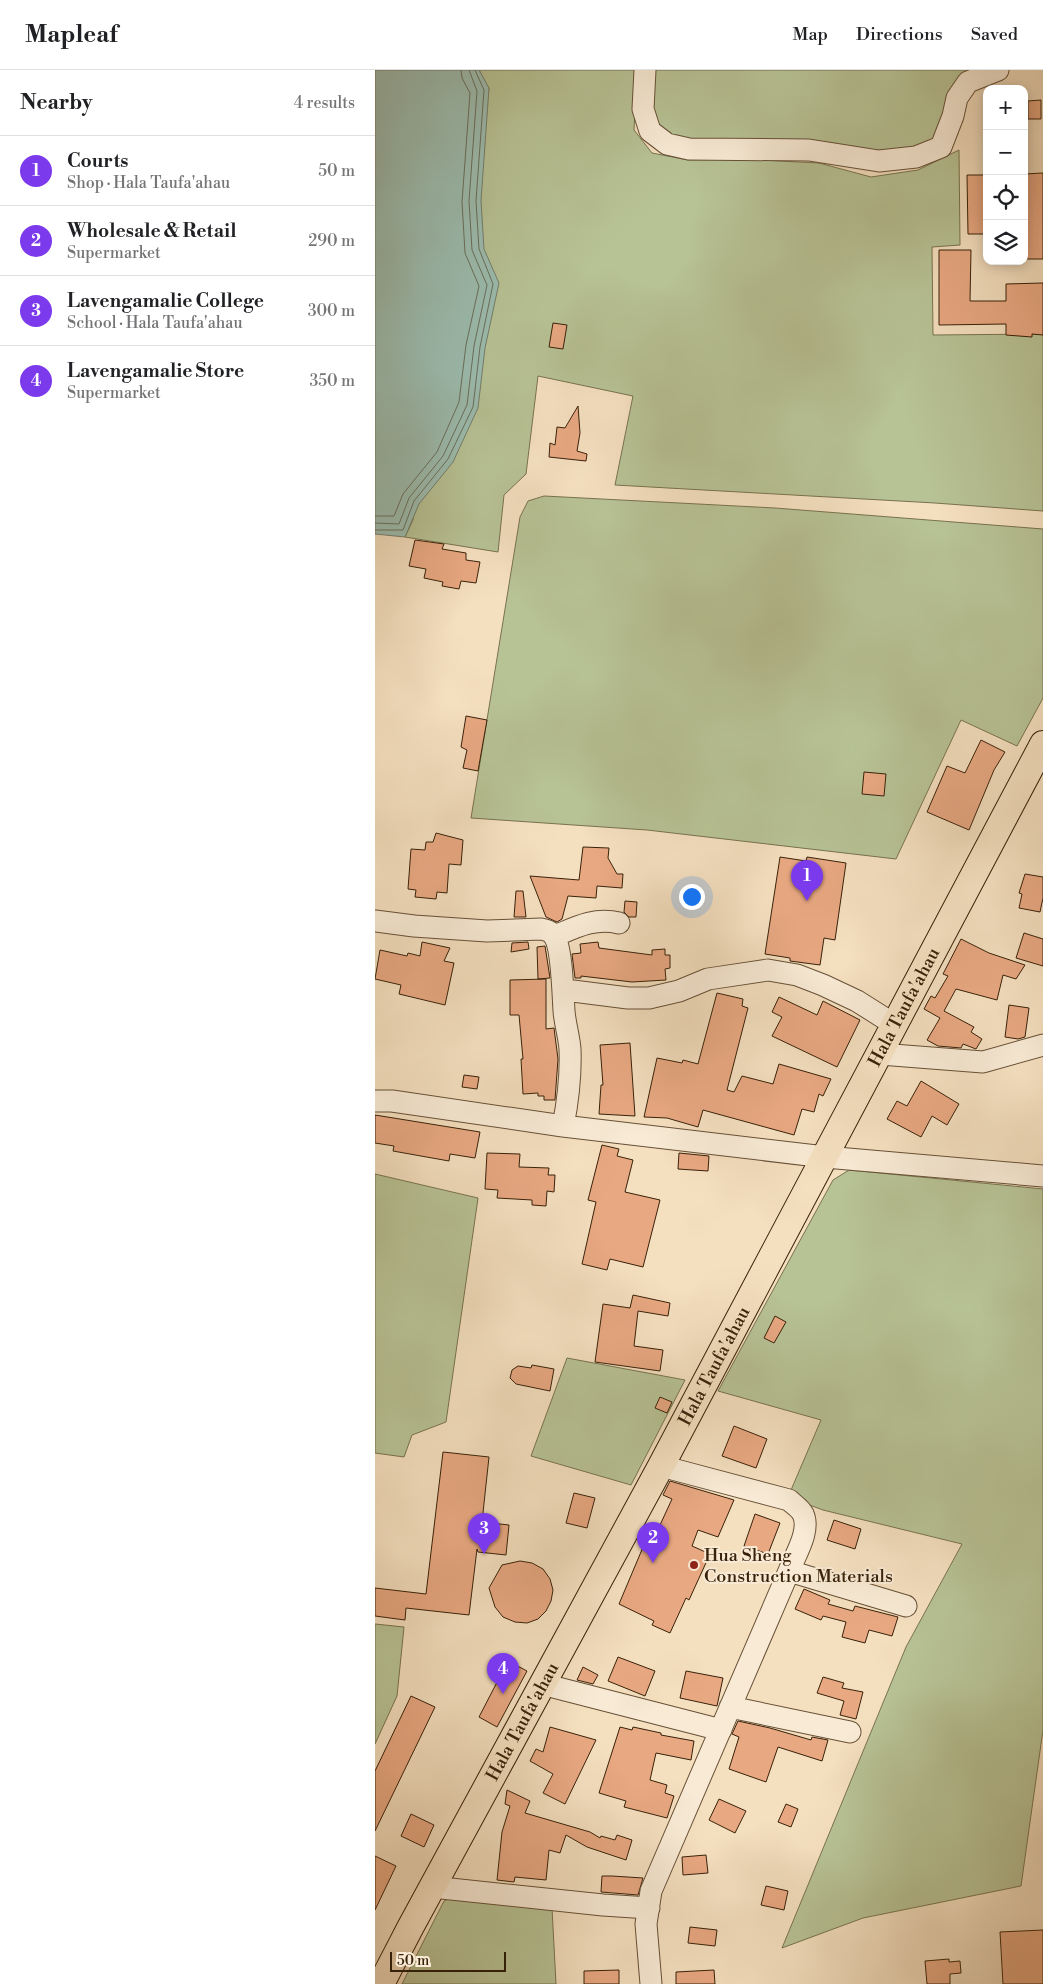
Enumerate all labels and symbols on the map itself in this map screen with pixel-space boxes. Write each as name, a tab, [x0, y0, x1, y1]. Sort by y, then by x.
pin: 1	[791, 860, 823, 901]
your location	[679, 884, 705, 910]
street label: Hala Taufa'ahau	[863, 943, 945, 1071]
street label: Hala Taufa'ahau	[673, 1302, 755, 1430]
pin: 3	[468, 1513, 500, 1554]
pin: 2	[637, 1522, 669, 1563]
place label: Hua Sheng Construction Materials	[704, 1544, 893, 1588]
marker: Hua Sheng Construction Materials	[688, 1559, 700, 1571]
pin: 4	[487, 1653, 519, 1694]
street label: Hala Taufa'ahau	[481, 1658, 564, 1785]
scale bar	[390, 1949, 506, 1972]

